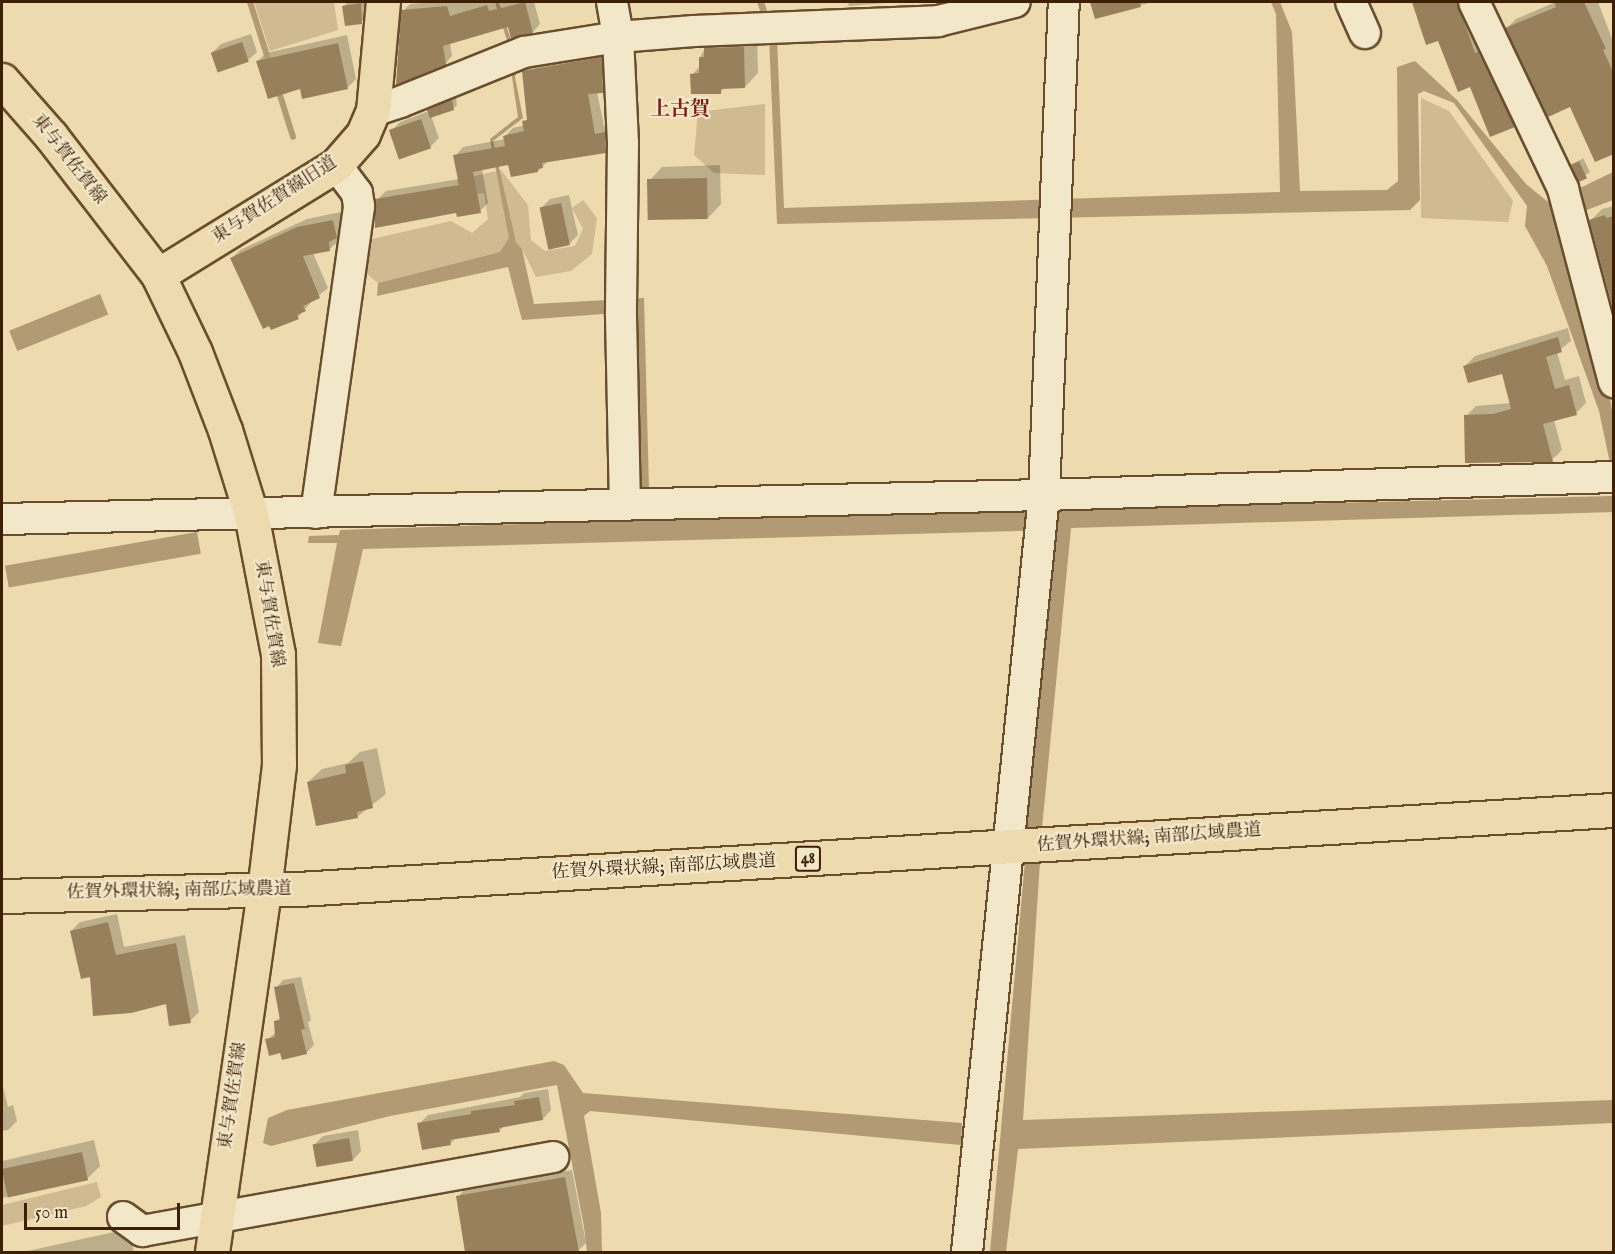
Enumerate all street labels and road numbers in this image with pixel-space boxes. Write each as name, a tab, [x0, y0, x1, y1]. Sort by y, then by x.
street label: 東与賀佐賀線	[26, 111, 110, 209]
street label: 東与賀佐賀線旧道	[209, 153, 341, 249]
street label: 東与賀佐賀線	[249, 559, 287, 669]
street label: 佐賀外環状線; 南部広域農道	[1036, 820, 1262, 858]
road number: 48	[794, 846, 822, 872]
street label: 佐賀外環状線; 南部広域農道	[551, 851, 777, 885]
street label: 佐賀外環状線; 南部広域農道	[66, 879, 292, 905]
street label: 東与賀佐賀線	[216, 1041, 252, 1151]

